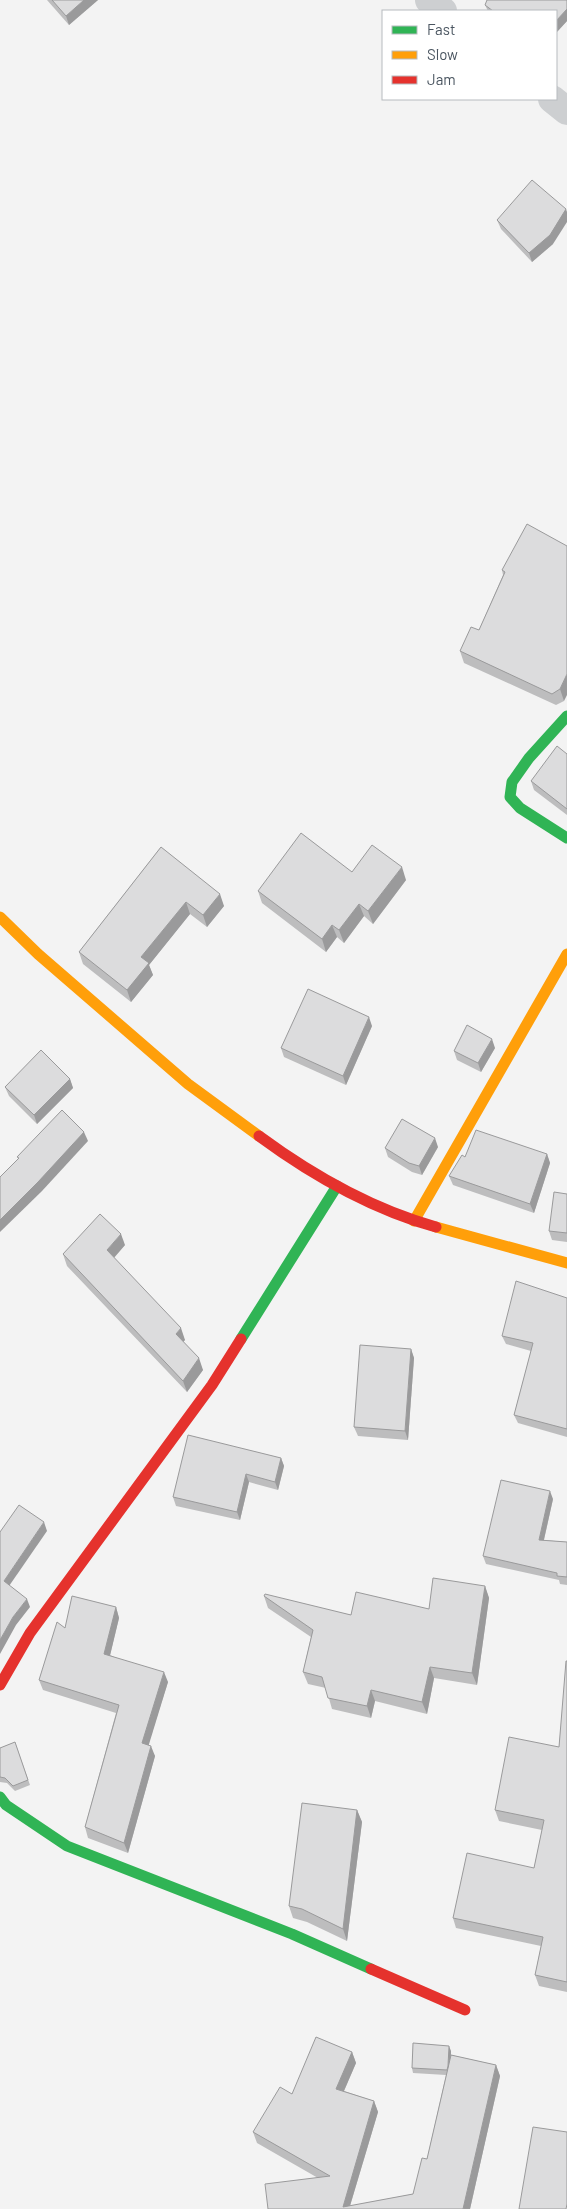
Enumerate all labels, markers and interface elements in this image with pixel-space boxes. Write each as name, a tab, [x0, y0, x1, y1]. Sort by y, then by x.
legend	[382, 10, 557, 100]
text: Fast	[427, 20, 455, 38]
text: Slow	[427, 45, 458, 63]
text: Jam	[427, 70, 456, 88]

